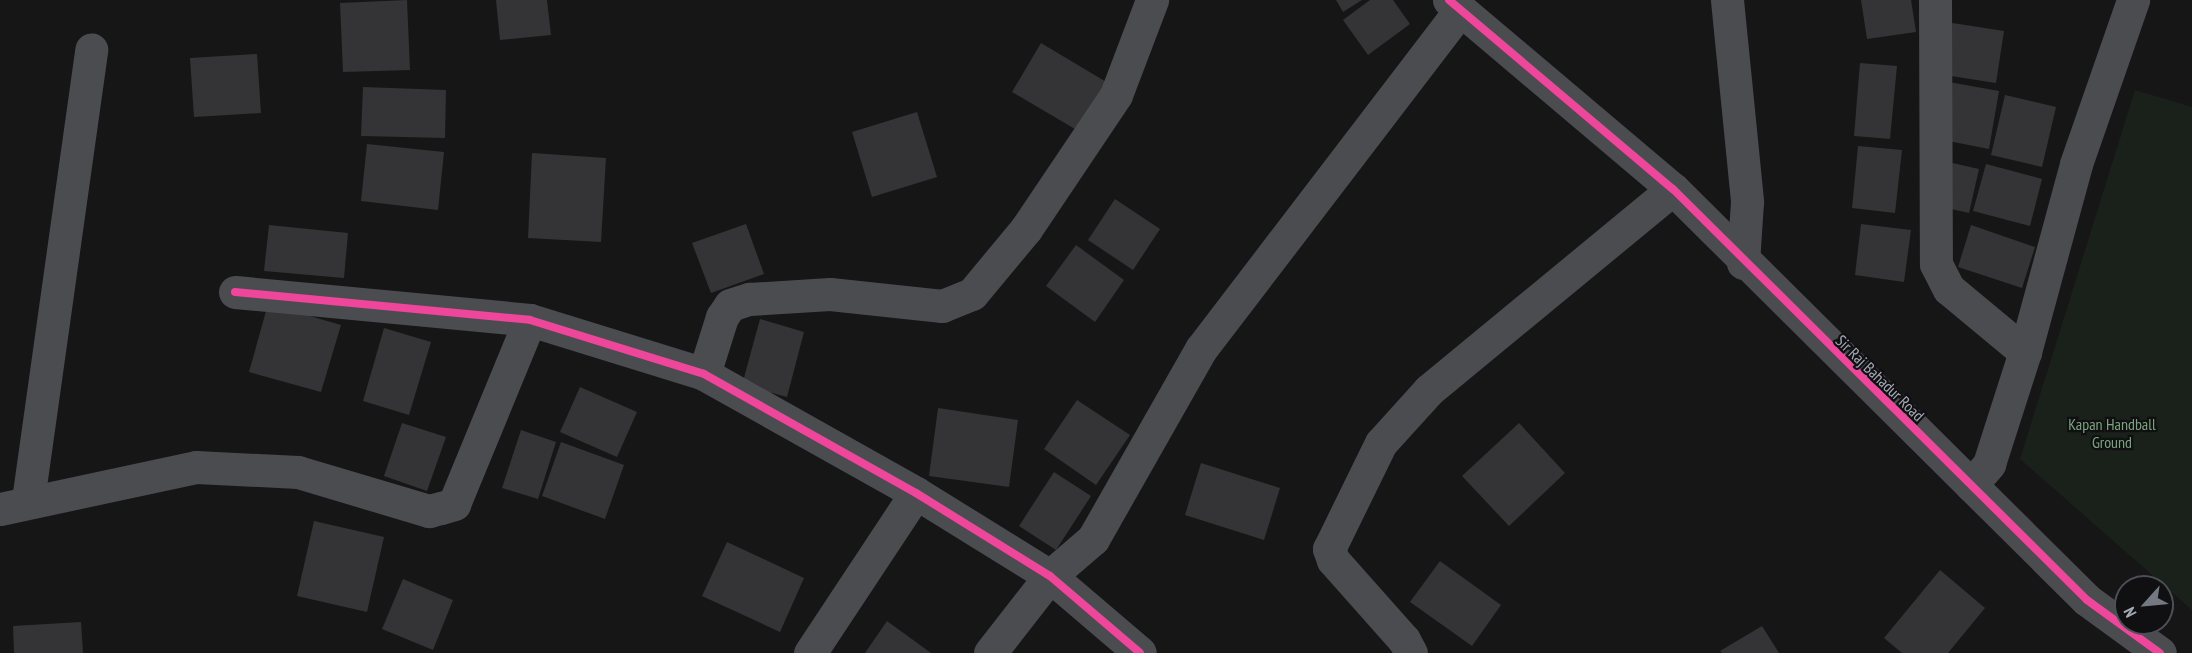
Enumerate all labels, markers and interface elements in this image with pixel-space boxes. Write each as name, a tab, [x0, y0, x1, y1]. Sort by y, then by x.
street label: Sir Raj Bahadur Road	[1832, 331, 1928, 425]
park label: Kapan Handball Ground	[2068, 414, 2156, 452]
north arrow	[2114, 575, 2174, 635]
text: N	[2119, 604, 2141, 621]

